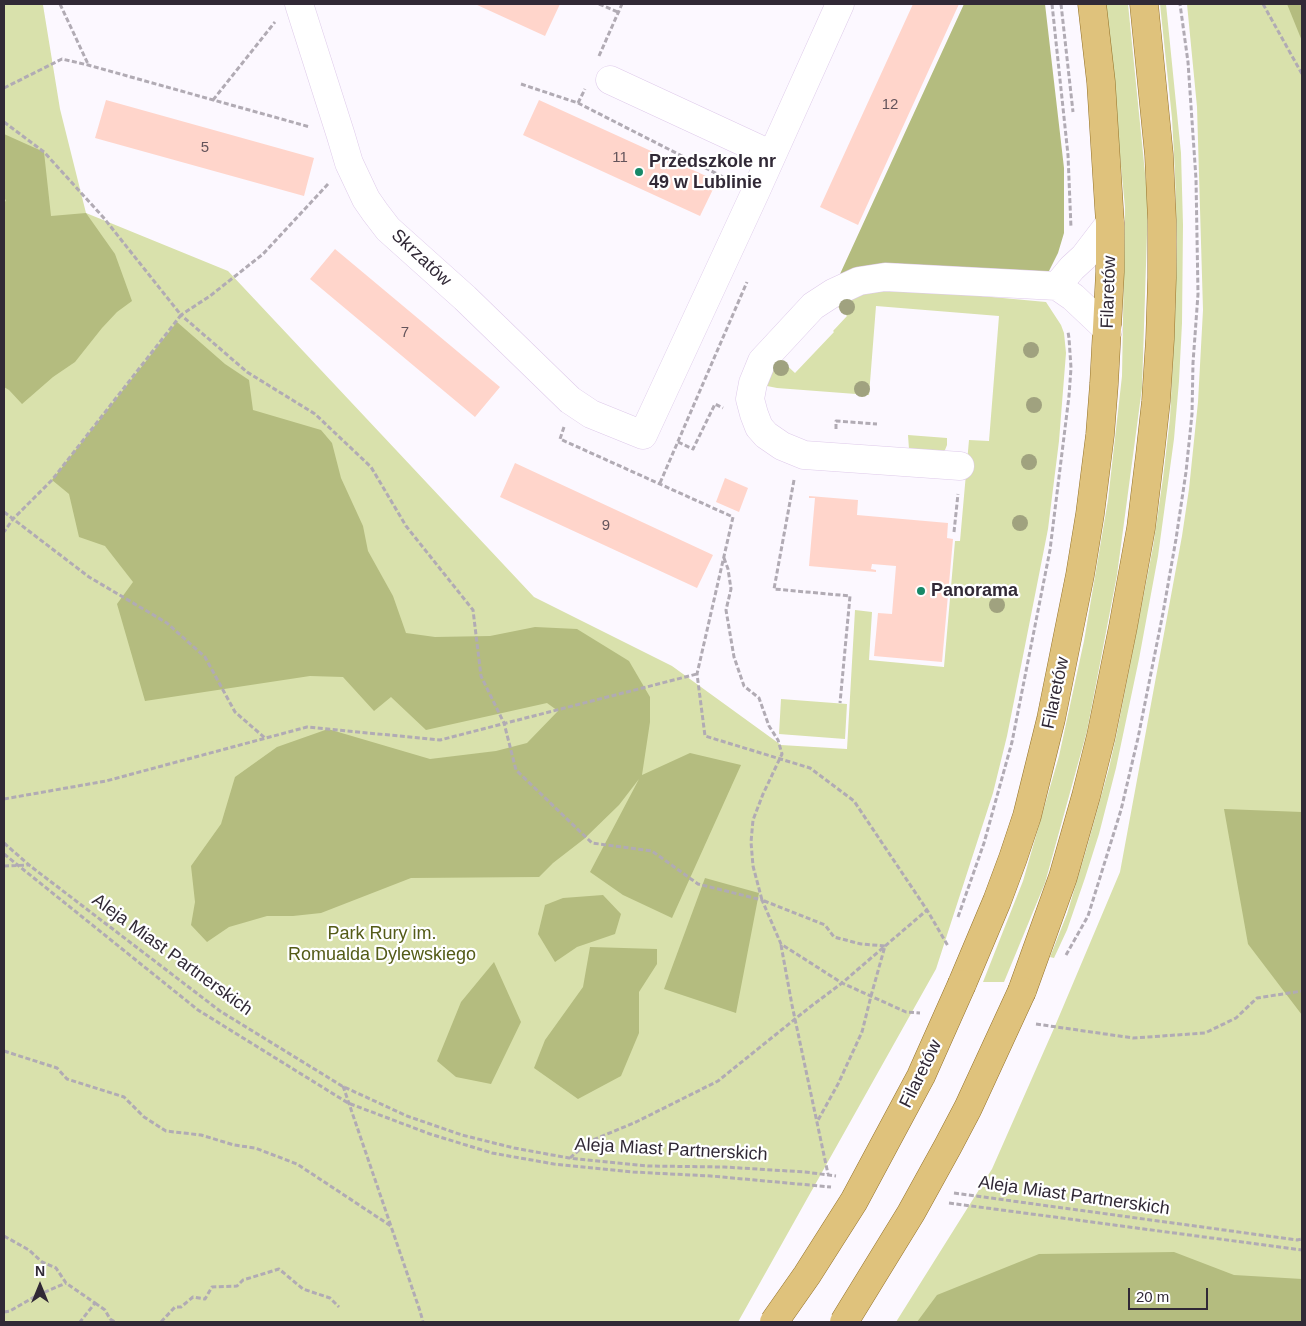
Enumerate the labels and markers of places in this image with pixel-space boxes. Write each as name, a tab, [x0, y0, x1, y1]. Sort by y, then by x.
place label: Przedszkole nr 49 w Lublinie	[649, 151, 776, 193]
marker: Przedszkole nr 49 w Lublinie	[633, 166, 645, 178]
place label: Panorama	[931, 580, 1018, 602]
marker: Panorama	[915, 585, 927, 597]

